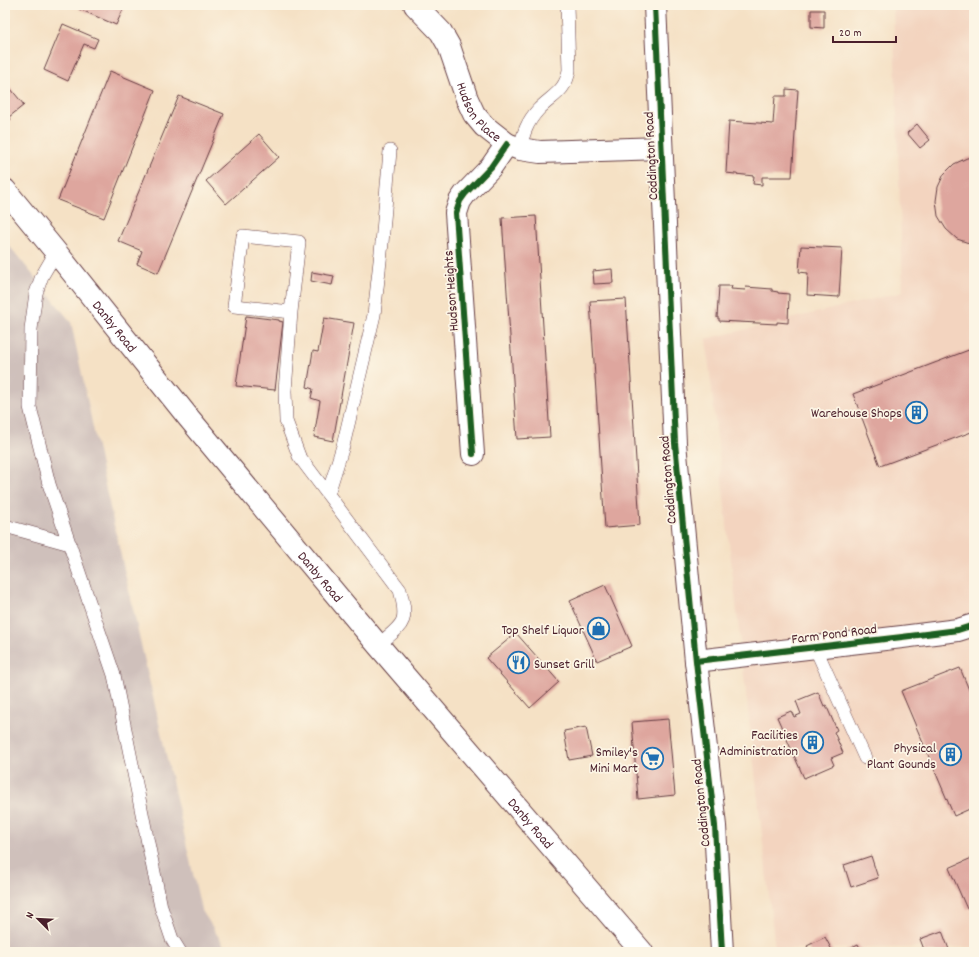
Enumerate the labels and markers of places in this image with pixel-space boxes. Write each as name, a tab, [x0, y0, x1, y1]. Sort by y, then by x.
building icon: Warehouse Shops	[904, 399, 930, 425]
place label: Warehouse Shops	[811, 404, 902, 424]
shop icon: Top Shelf Liquor	[586, 616, 612, 642]
place label: Top Shelf Liquor	[502, 621, 585, 641]
restaurant icon: Sunset Grill	[506, 650, 532, 676]
place label: Sunset Grill	[534, 655, 595, 675]
place label: Facilities Administration	[719, 726, 798, 762]
building icon: Facilities Administration	[800, 729, 826, 755]
place label: Physical Plant Gounds	[867, 739, 937, 775]
building icon: Physical Plant Gounds	[938, 742, 964, 768]
place label: Smiley's Mini Mart	[590, 743, 638, 779]
supermarket icon: Smiley's Mini Mart	[640, 746, 666, 772]

